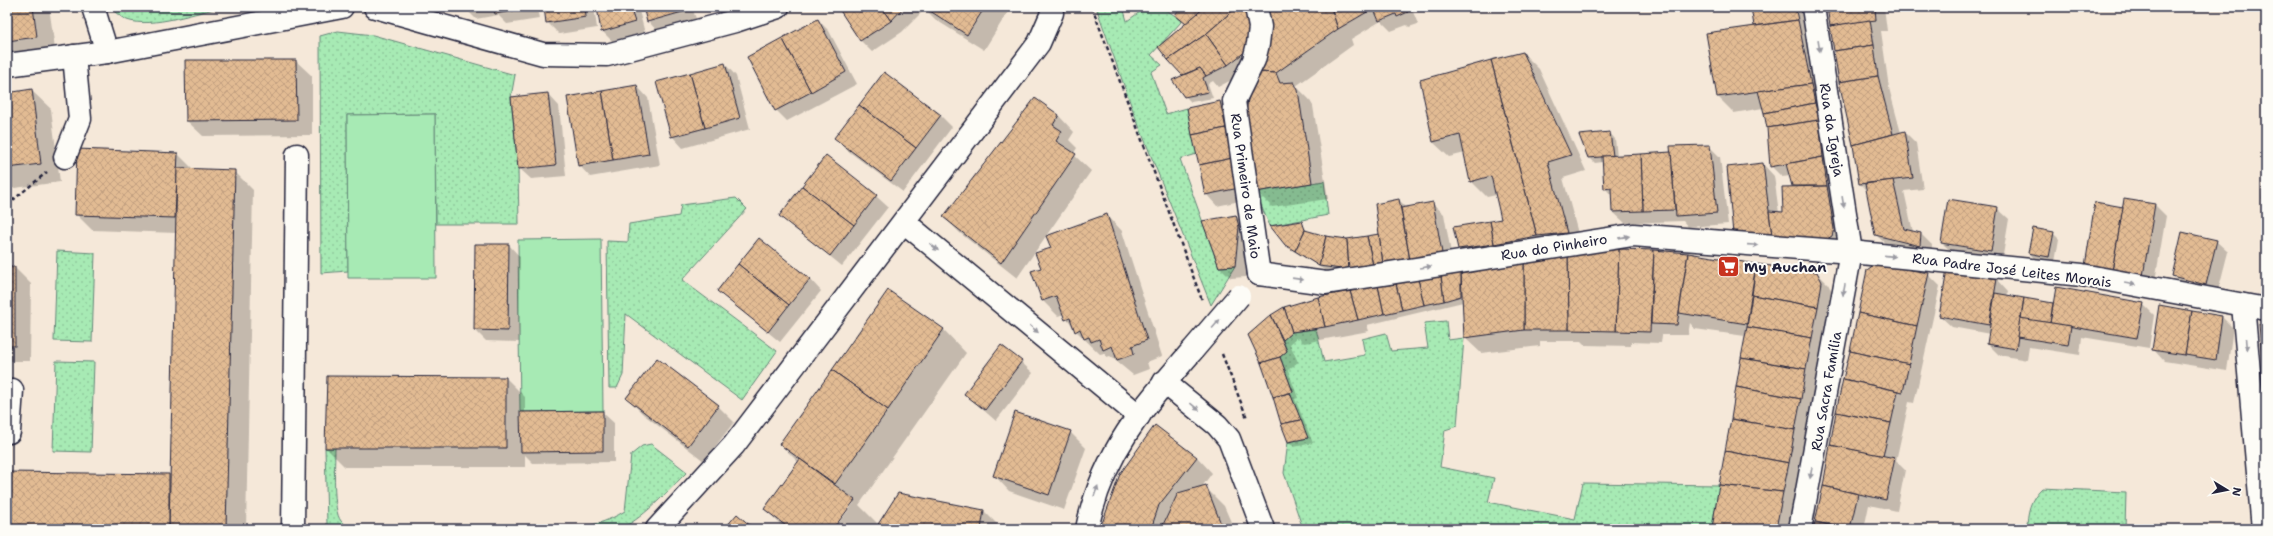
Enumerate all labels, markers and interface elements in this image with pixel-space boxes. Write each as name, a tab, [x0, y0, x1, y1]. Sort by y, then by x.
one-way arrow	[1816, 39, 1822, 52]
street label: Rua da Igreja	[1816, 82, 1848, 178]
street label: Rua Primeiro de Maio	[1227, 112, 1265, 260]
one-way arrow	[1840, 196, 1846, 208]
street label: Rua do Pinheiro	[1500, 230, 1608, 264]
one-way arrow	[1618, 233, 1630, 239]
one-way arrow	[1747, 241, 1759, 248]
one-way arrow	[928, 242, 939, 251]
street label: Rua Padre José Leites Morais	[1911, 249, 2113, 291]
one-way arrow	[1884, 253, 1896, 259]
supermarket icon: My Auchan	[1715, 254, 1741, 280]
place label: My Auchan	[1744, 258, 1827, 276]
one-way arrow	[1420, 264, 1432, 270]
one-way arrow	[1292, 276, 1304, 282]
one-way arrow	[2124, 281, 2136, 287]
one-way arrow	[1841, 284, 1847, 297]
one-way arrow	[1211, 318, 1220, 329]
one-way arrow	[1029, 325, 1039, 334]
street label: Rua Sacra Família	[1807, 329, 1845, 452]
one-way arrow	[2243, 338, 2250, 350]
one-way arrow	[1189, 403, 1200, 412]
one-way arrow	[1807, 467, 1813, 480]
north arrow	[2207, 470, 2247, 510]
one-way arrow	[1094, 485, 1100, 497]
text: N	[2228, 486, 2244, 498]

